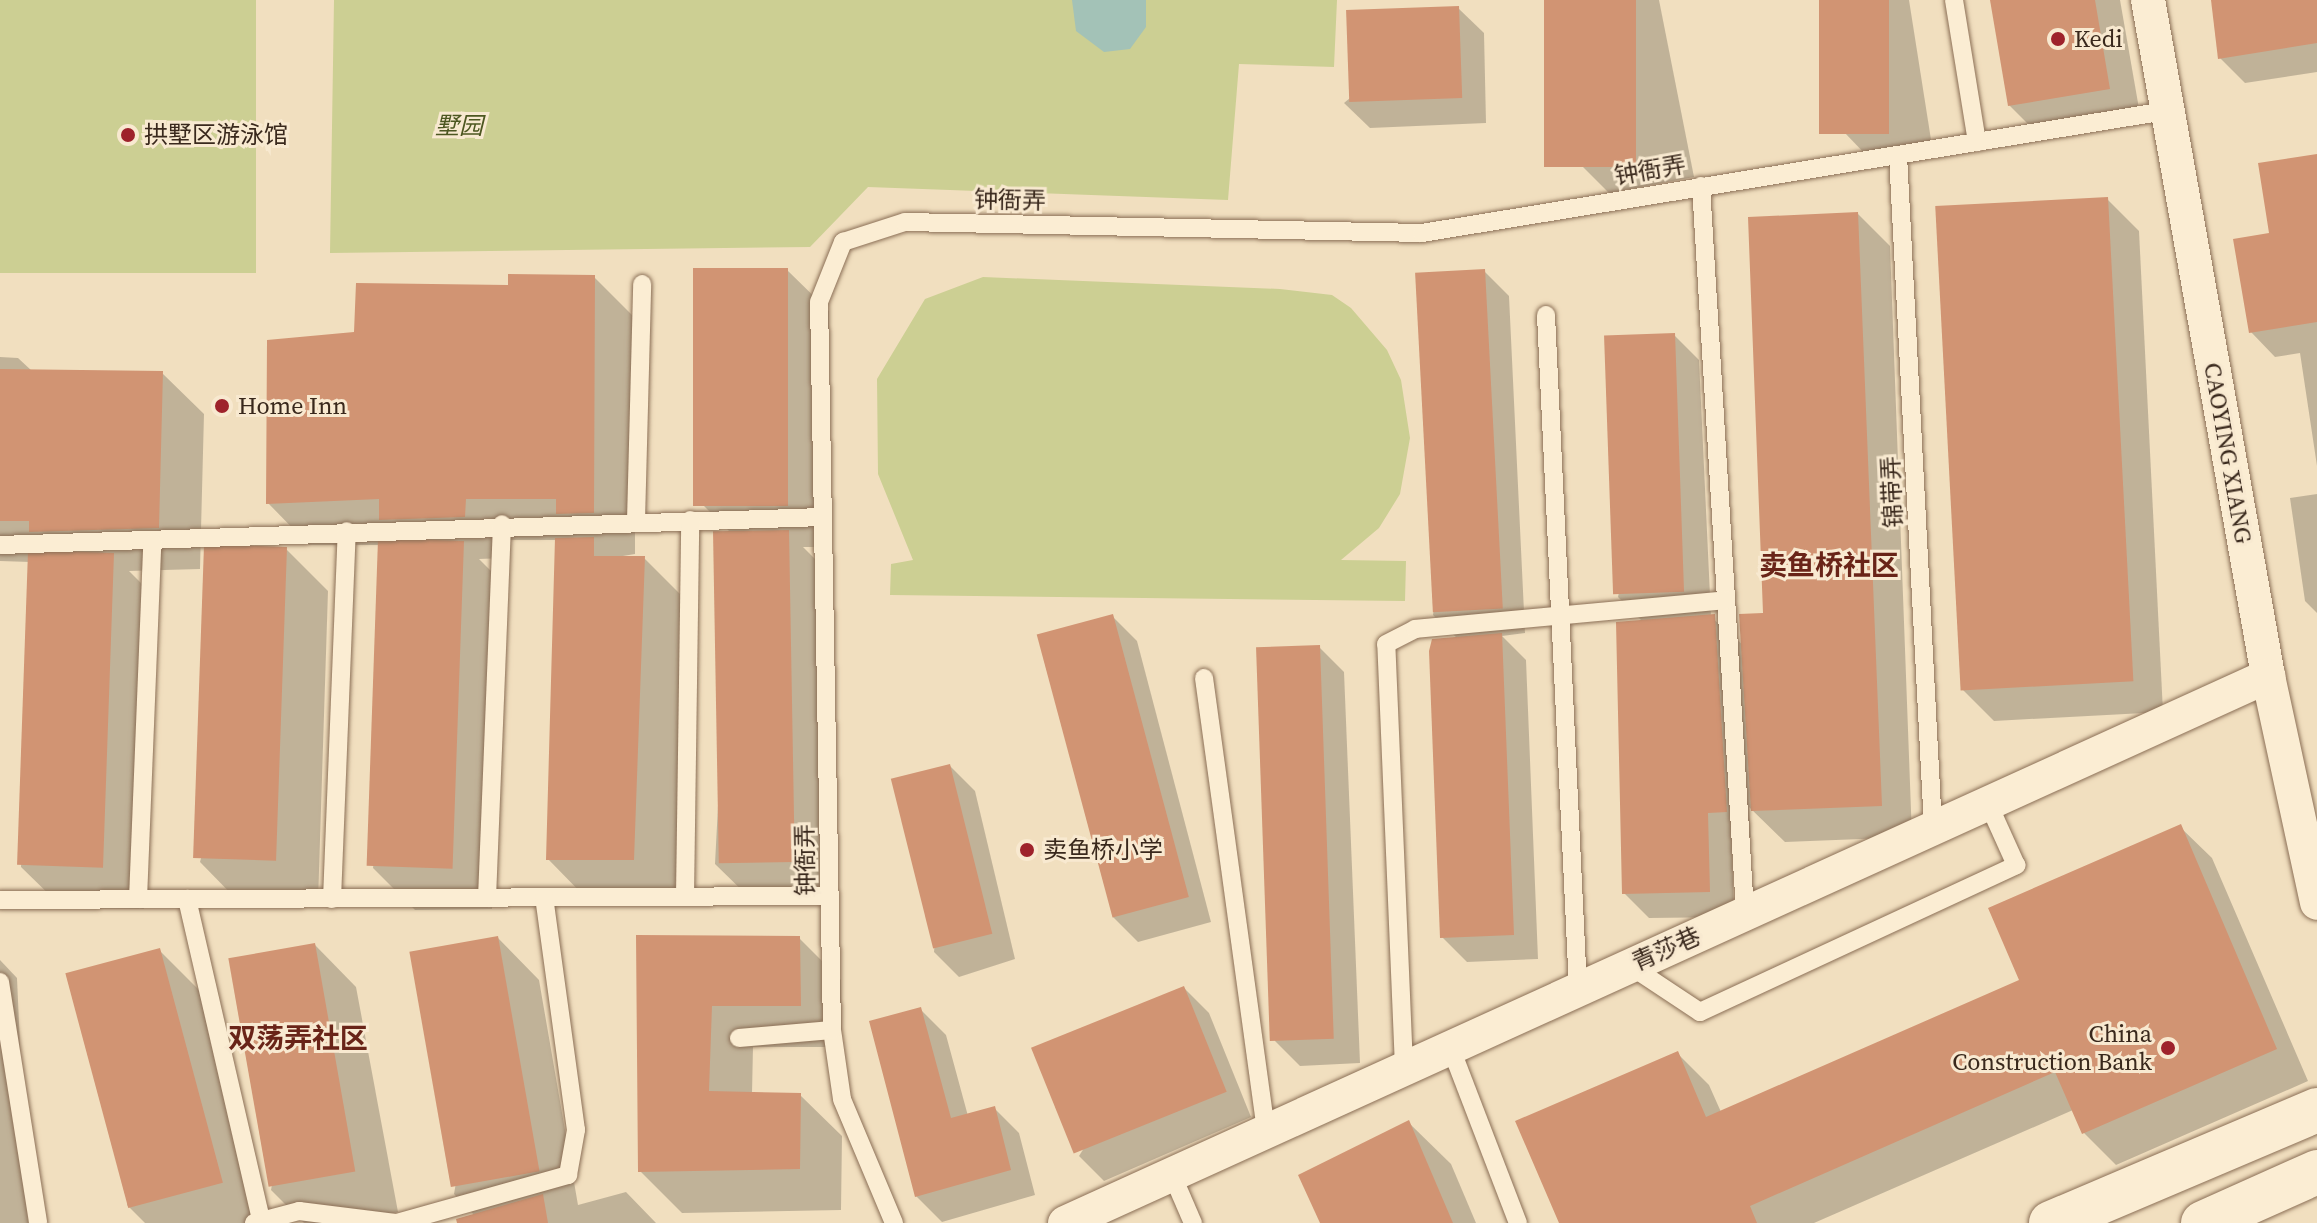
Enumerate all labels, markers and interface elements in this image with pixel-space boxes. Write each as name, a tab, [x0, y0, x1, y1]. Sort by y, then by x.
place label: Kedi	[2074, 25, 2123, 53]
marker: Kedi	[2049, 30, 2067, 48]
park label: 墅园	[435, 112, 483, 140]
place label: 拱墅区游泳馆	[144, 121, 288, 149]
marker: 拱墅区游泳馆	[119, 126, 137, 144]
street label: 钟衙弄	[1612, 150, 1688, 190]
street label: 钟衙弄	[974, 185, 1046, 215]
street label: CAOYING XIANG	[2198, 360, 2258, 546]
place label: Home Inn	[238, 392, 347, 420]
marker: Home Inn	[213, 397, 231, 415]
street label: 锦带弄	[1876, 455, 1908, 529]
district label: 卖鱼桥社区	[1759, 548, 1899, 582]
street label: 钟衙弄	[790, 824, 820, 896]
place label: 卖鱼桥小学	[1043, 836, 1163, 864]
marker: 卖鱼桥小学	[1018, 841, 1036, 859]
street label: 青莎巷	[1627, 921, 1705, 977]
place label: China Construction Bank	[1952, 1020, 2152, 1076]
district label: 双荡弄社区	[228, 1021, 368, 1055]
marker: China Construction Bank	[2159, 1039, 2177, 1057]

